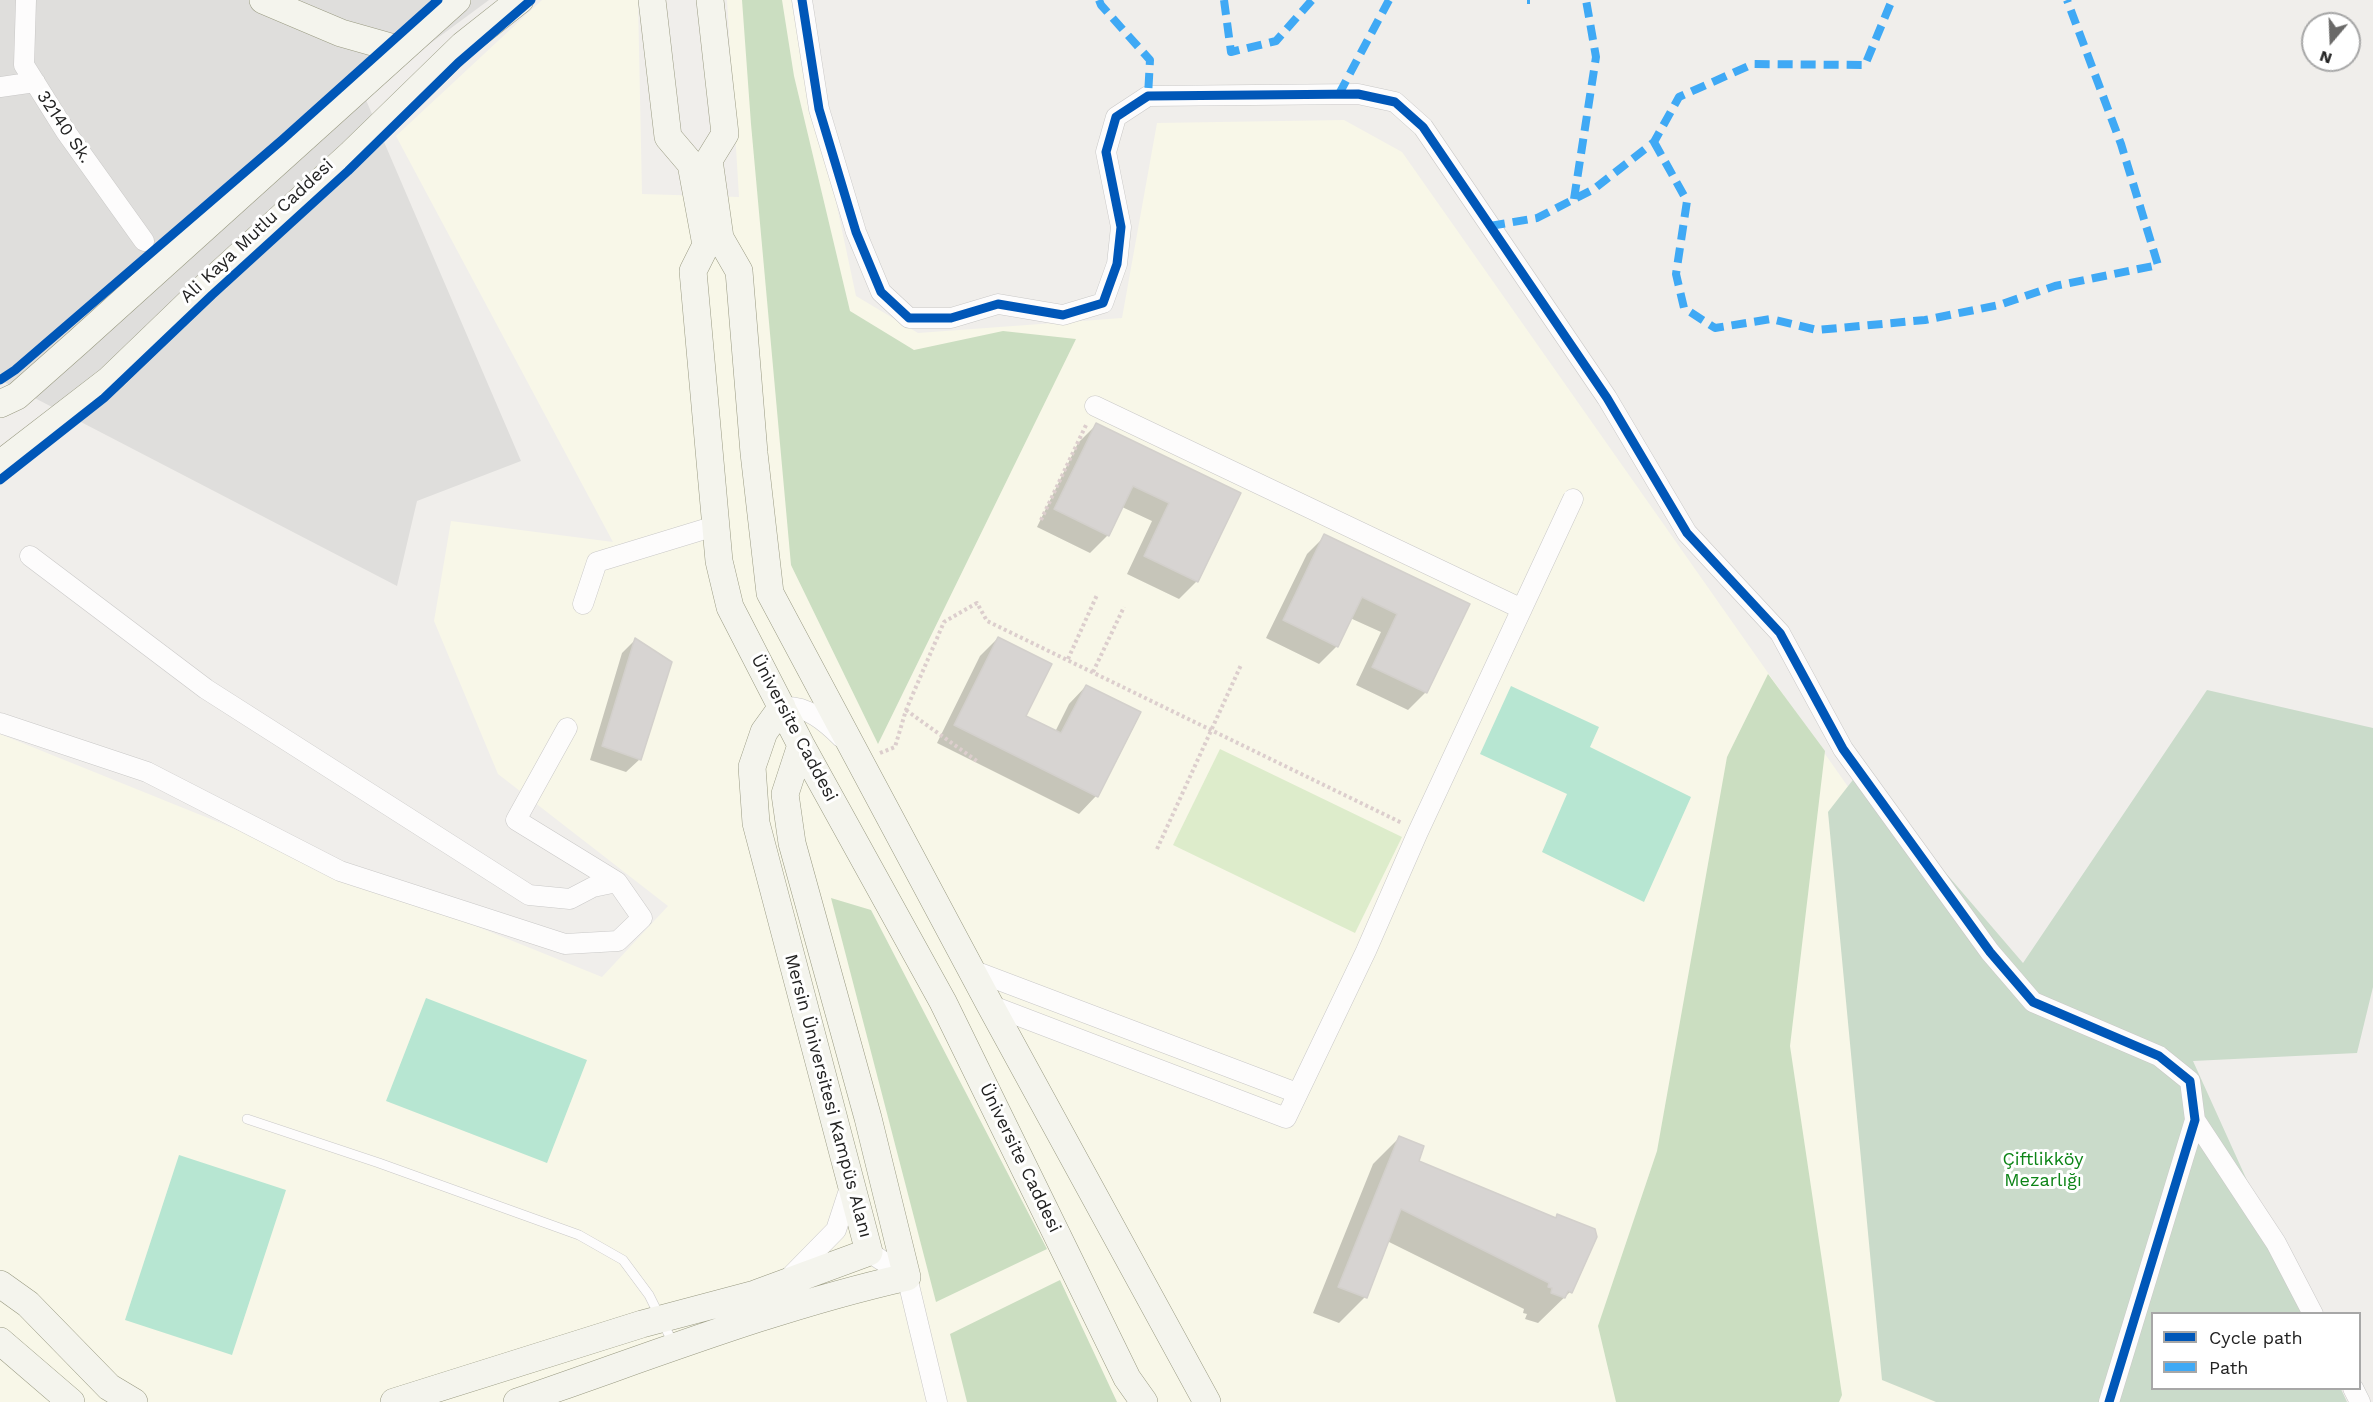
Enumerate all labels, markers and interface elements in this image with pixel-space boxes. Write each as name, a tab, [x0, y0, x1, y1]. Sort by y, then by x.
north arrow	[2301, 12, 2361, 72]
text: N	[2317, 47, 2334, 69]
street label: 32140 Sk.	[32, 87, 96, 167]
street label: Ali Kaya Mutlu Caddesi	[176, 154, 338, 308]
street label: Üniversite Caddesi	[746, 651, 842, 805]
street label: Mersin Üniversitesi Kampüs Alanı	[780, 952, 876, 1240]
street label: Üniversite Caddesi	[974, 1080, 1066, 1236]
park label: Çiftlikköy Mezarlığı	[2002, 1149, 2084, 1192]
legend	[2151, 1312, 2361, 1390]
text: Cycle path	[2209, 1327, 2303, 1348]
text: Path	[2209, 1357, 2249, 1378]

